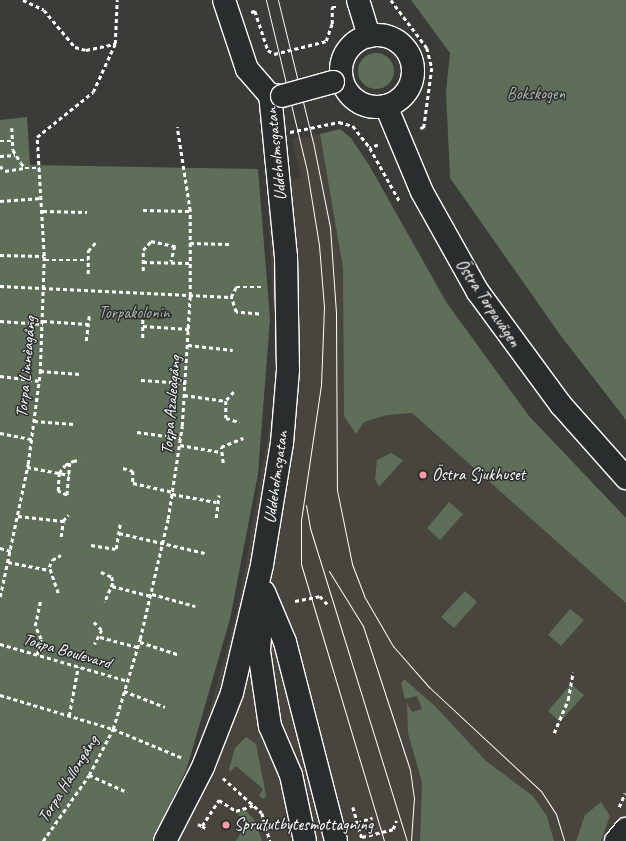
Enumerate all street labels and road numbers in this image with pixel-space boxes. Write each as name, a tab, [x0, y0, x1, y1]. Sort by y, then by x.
street label: Uddeholmsgatan	[261, 106, 291, 202]
street label: Östra Torpavägen	[451, 255, 525, 351]
street label: Torpa Linnèagång	[11, 315, 41, 419]
street label: Torpa Azaleagång	[156, 354, 186, 456]
street label: Uddeholmsgatan	[259, 429, 293, 525]
street label: Torpa Boulevard	[20, 629, 114, 673]
street label: Torpa Hallongång	[33, 731, 103, 827]

